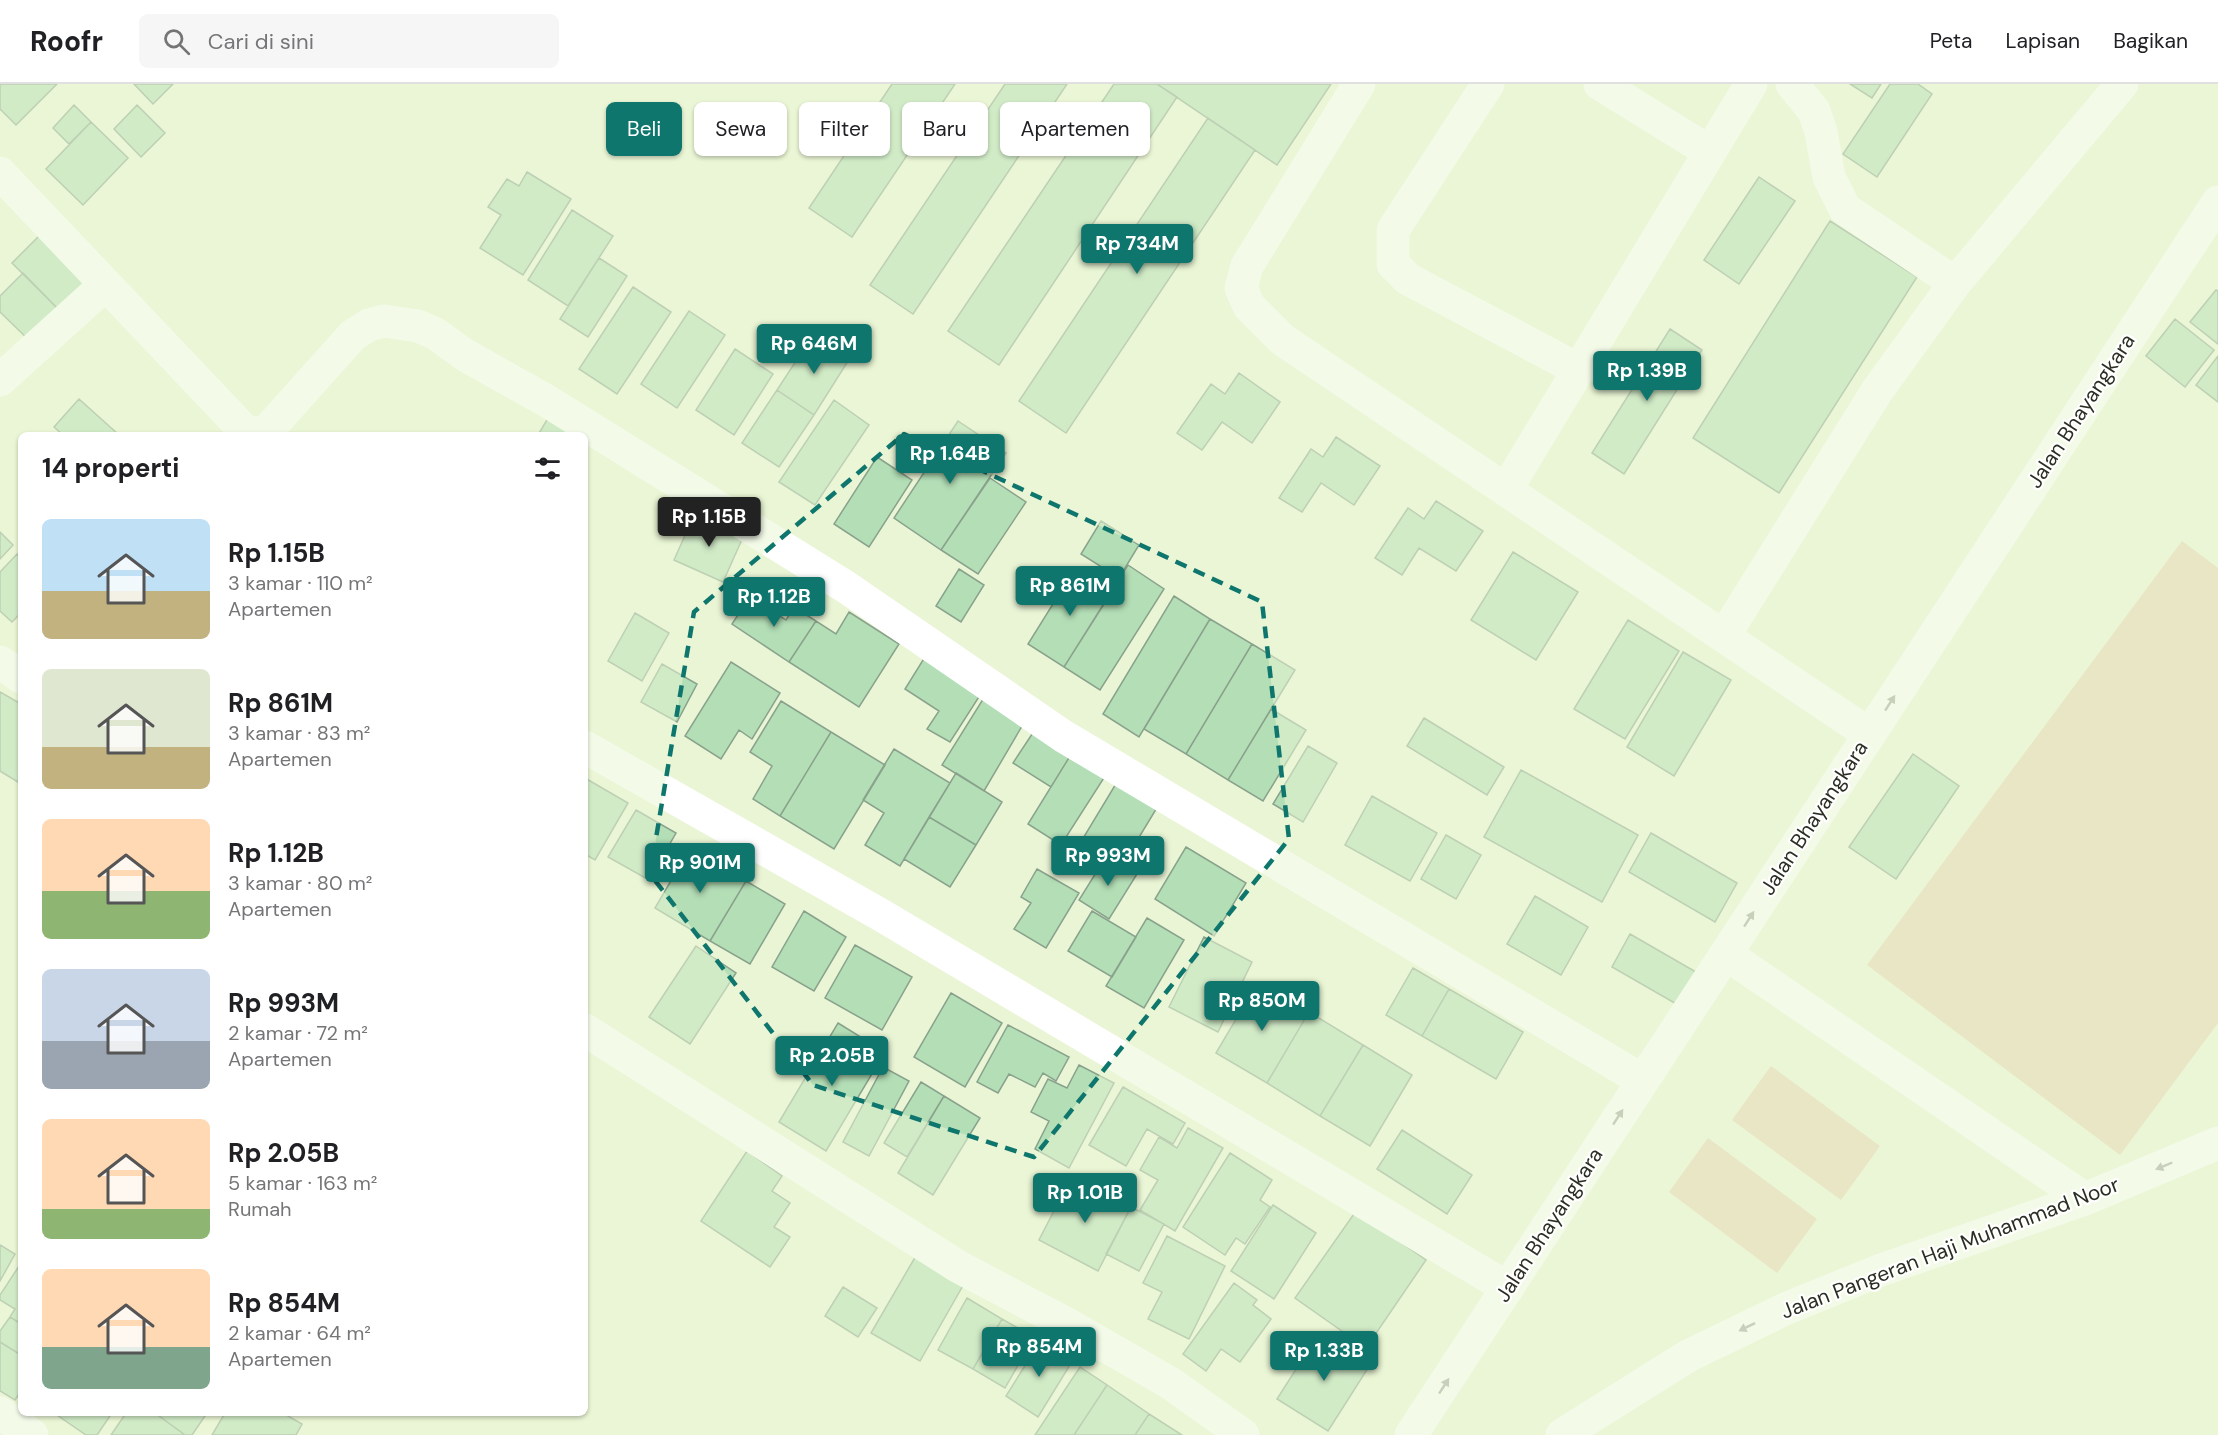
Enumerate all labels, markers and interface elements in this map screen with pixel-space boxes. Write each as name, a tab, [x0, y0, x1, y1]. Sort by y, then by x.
search box	[139, 14, 559, 68]
text: Roofr	[30, 23, 103, 60]
icon: search	[160, 25, 193, 58]
text: Cari di sini	[208, 27, 314, 56]
text: Peta	[1930, 27, 1972, 55]
text: Lapisan	[2005, 27, 2080, 55]
text: Bagikan	[2113, 27, 2188, 55]
chip: Beli	[606, 102, 682, 156]
chip: Sewa	[694, 102, 787, 156]
chip: Filter	[799, 102, 890, 156]
chip: Baru	[902, 102, 988, 156]
chip: Apartemen	[1000, 102, 1150, 156]
pin: Rp 734M	[1082, 224, 1192, 275]
text: Rp 734M	[1095, 230, 1179, 256]
pin: Rp 646M	[759, 324, 869, 375]
street label: Jalan Bhayangkara	[2021, 328, 2141, 494]
text: Rp 646M	[771, 330, 857, 356]
pin: Rp 1.39B	[1585, 351, 1709, 402]
text: Rp 1.39B	[1607, 357, 1687, 383]
pin: Rp 1.64B	[888, 434, 1012, 485]
text: Rp 1.64B	[910, 440, 990, 466]
text: 14 properti	[42, 451, 180, 485]
icon: filters	[531, 452, 564, 485]
pin: Rp 1.15B	[647, 497, 771, 548]
text: Rp 1.15B	[672, 503, 746, 529]
text: Rp 1.15B	[228, 536, 325, 570]
icon: home	[90, 543, 162, 615]
pin: Rp 861M	[1015, 566, 1125, 617]
text: 3 kamar · 110 m²	[228, 570, 373, 596]
text: Rp 861M	[1030, 572, 1110, 598]
pin: Rp 1.12B	[712, 577, 836, 628]
text: Rp 1.12B	[737, 583, 811, 609]
text: Apartemen	[228, 596, 332, 622]
text: Rp 861M	[228, 686, 333, 720]
icon: home	[90, 693, 162, 765]
one-way arrow	[1884, 695, 1895, 711]
text: 3 kamar · 83 m²	[228, 720, 370, 746]
street label: Jalan Bhayangkara	[1754, 735, 1874, 901]
text: Apartemen	[228, 746, 332, 772]
text: Rp 1.12B	[228, 836, 324, 870]
pin: Rp 993M	[1053, 836, 1163, 887]
text: Rp 993M	[1065, 842, 1151, 868]
icon: home	[90, 843, 162, 915]
pin: Rp 901M	[645, 843, 755, 894]
text: Rp 901M	[659, 849, 741, 875]
text: 3 kamar · 80 m²	[228, 870, 372, 896]
text: Apartemen	[228, 896, 332, 922]
one-way arrow	[1743, 911, 1754, 927]
pin: Rp 850M	[1207, 981, 1317, 1032]
text: Rp 993M	[228, 986, 339, 1020]
text: Rp 850M	[1218, 987, 1306, 1013]
icon: home	[90, 993, 162, 1065]
text: 2 kamar · 72 m²	[228, 1020, 368, 1046]
pin: Rp 2.05B	[770, 1036, 894, 1087]
text: Rp 2.05B	[789, 1042, 875, 1068]
text: Apartemen	[228, 1046, 332, 1072]
one-way arrow	[1613, 1109, 1624, 1125]
text: Rp 2.05B	[228, 1136, 339, 1170]
street label: Jalan Bhayangkara	[1489, 1142, 1609, 1308]
icon: home	[90, 1143, 162, 1215]
one-way arrow	[2155, 1162, 2173, 1171]
text: 5 kamar · 163 m²	[228, 1170, 377, 1196]
street label: Jalan Pangeran Haji Muhammad Noor	[1777, 1170, 2123, 1326]
pin: Rp 1.01B	[1023, 1173, 1147, 1224]
text: Rp 1.01B	[1047, 1179, 1123, 1205]
text: Rumah	[228, 1196, 292, 1222]
text: Rp 854M	[228, 1286, 340, 1320]
icon: home	[90, 1293, 162, 1365]
text: 2 kamar · 64 m²	[228, 1320, 371, 1346]
one-way arrow	[1739, 1322, 1756, 1332]
pin: Rp 854M	[984, 1327, 1094, 1378]
pin: Rp 1.33B	[1262, 1331, 1386, 1382]
text: Rp 854M	[996, 1333, 1082, 1359]
text: Rp 1.33B	[1284, 1337, 1364, 1363]
text: Apartemen	[228, 1346, 332, 1372]
one-way arrow	[1438, 1378, 1449, 1394]

